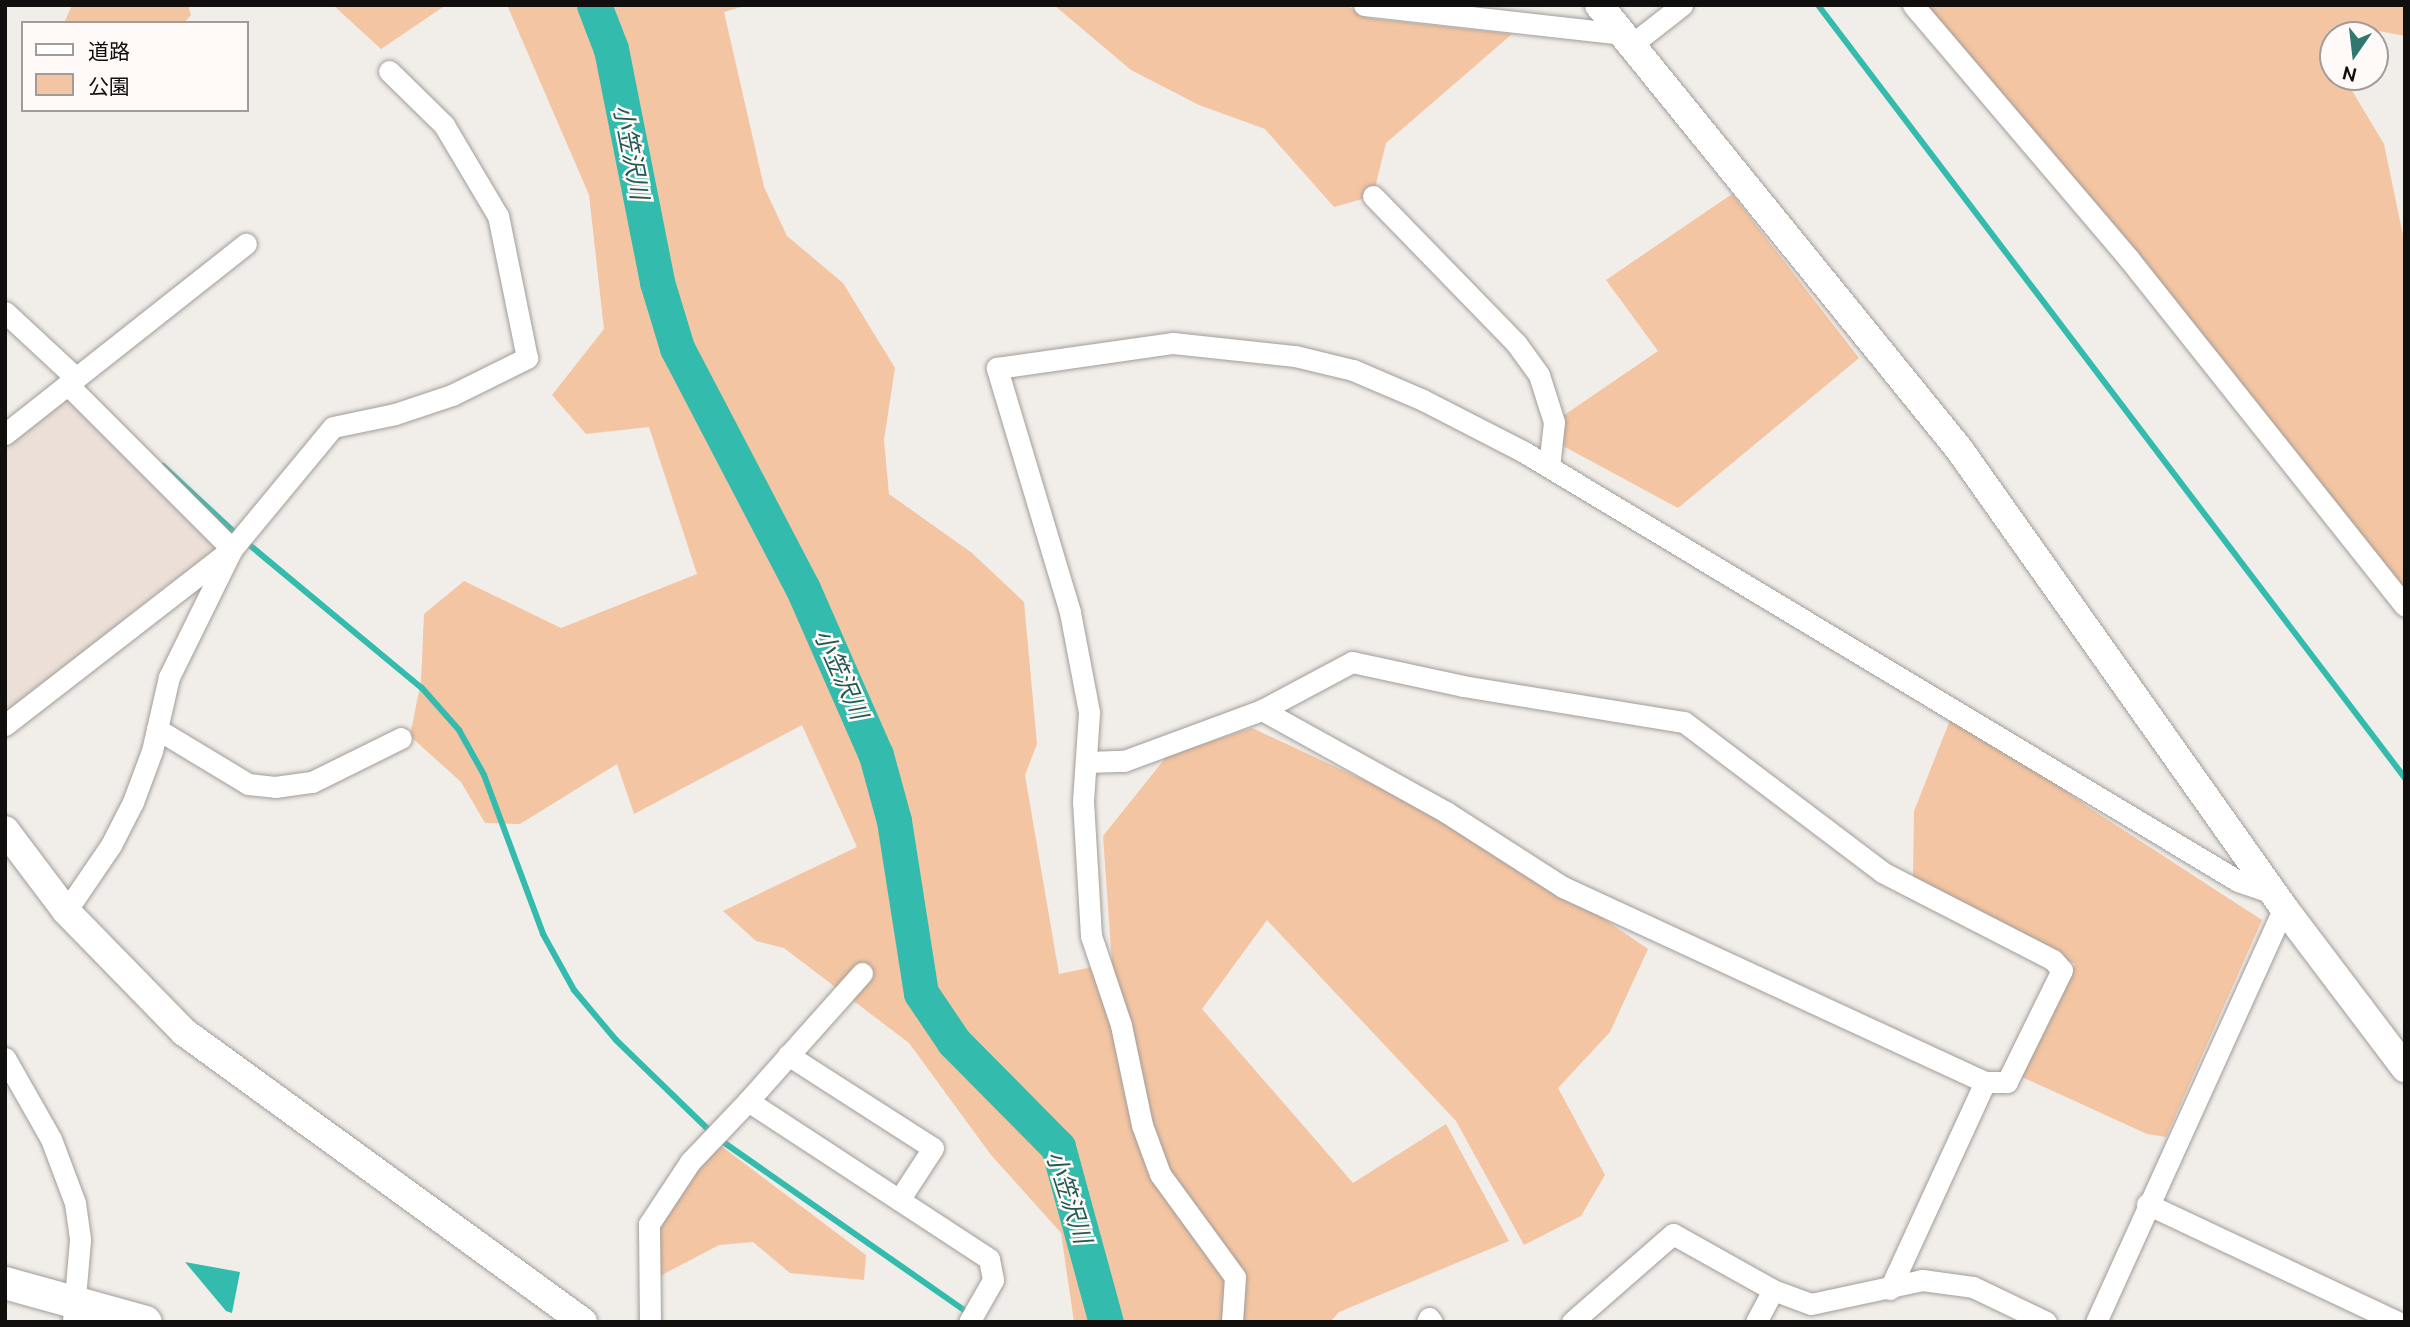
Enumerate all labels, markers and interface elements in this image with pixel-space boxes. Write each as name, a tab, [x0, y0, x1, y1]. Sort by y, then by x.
legend	[21, 21, 248, 112]
north arrow	[2319, 21, 2389, 91]
text: 道路	[88, 39, 130, 63]
text: N	[2340, 62, 2359, 87]
text: 公園	[88, 74, 130, 98]
water label: 小笠沢川	[608, 102, 654, 202]
water label: 小笠沢川	[808, 624, 874, 724]
water label: 小笠沢川	[1040, 1147, 1098, 1247]

